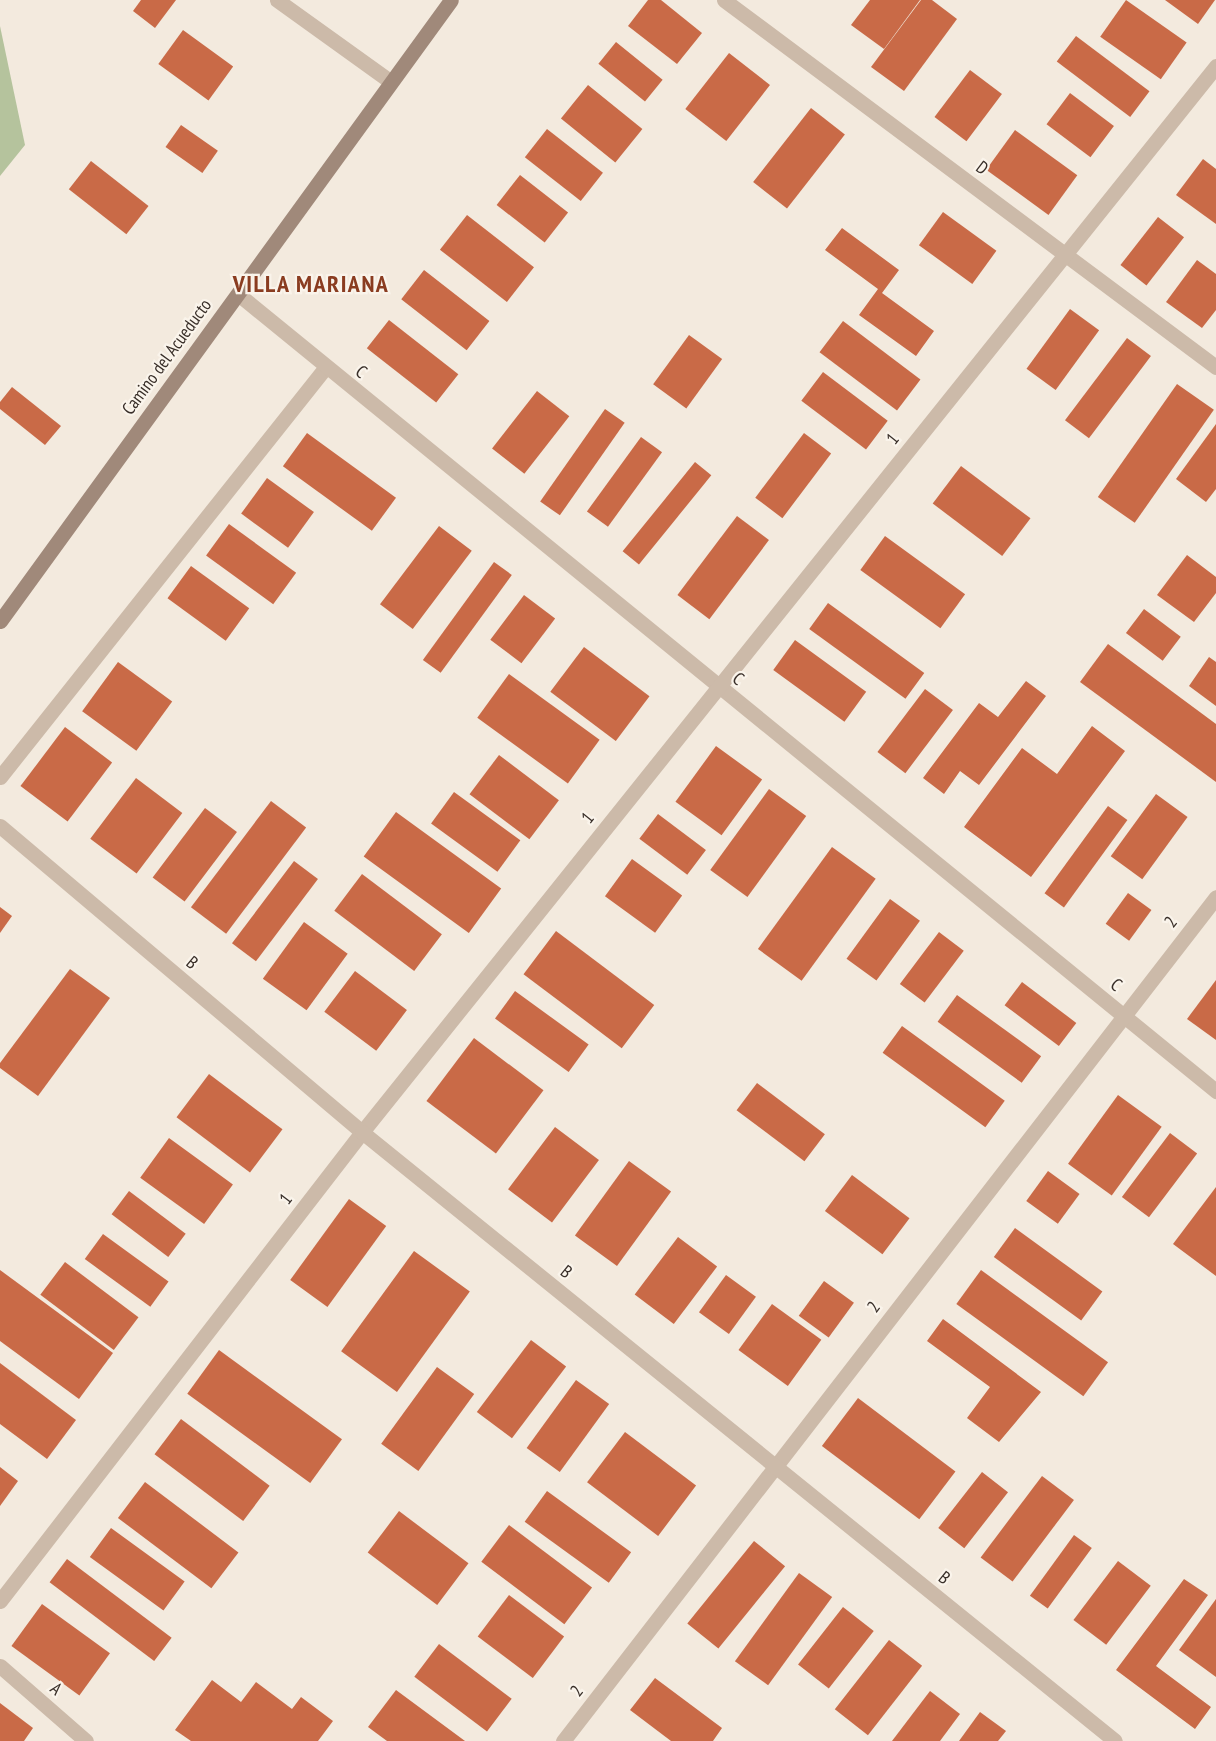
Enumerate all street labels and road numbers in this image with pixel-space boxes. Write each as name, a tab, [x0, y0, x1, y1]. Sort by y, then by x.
street label: D	[972, 157, 992, 179]
street label: Camino del Acueducto	[118, 295, 216, 419]
street label: C	[351, 361, 371, 383]
street label: 1	[882, 429, 904, 449]
street label: C	[728, 668, 748, 690]
street label: 1	[577, 808, 599, 828]
street label: 2	[1160, 912, 1182, 932]
street label: B	[182, 952, 202, 974]
street label: C	[1106, 974, 1126, 996]
street label: 1	[275, 1189, 297, 1209]
street label: B	[556, 1261, 576, 1283]
street label: 2	[863, 1297, 885, 1317]
street label: B	[934, 1567, 954, 1589]
street label: A	[46, 1678, 66, 1700]
street label: 2	[566, 1681, 588, 1701]

